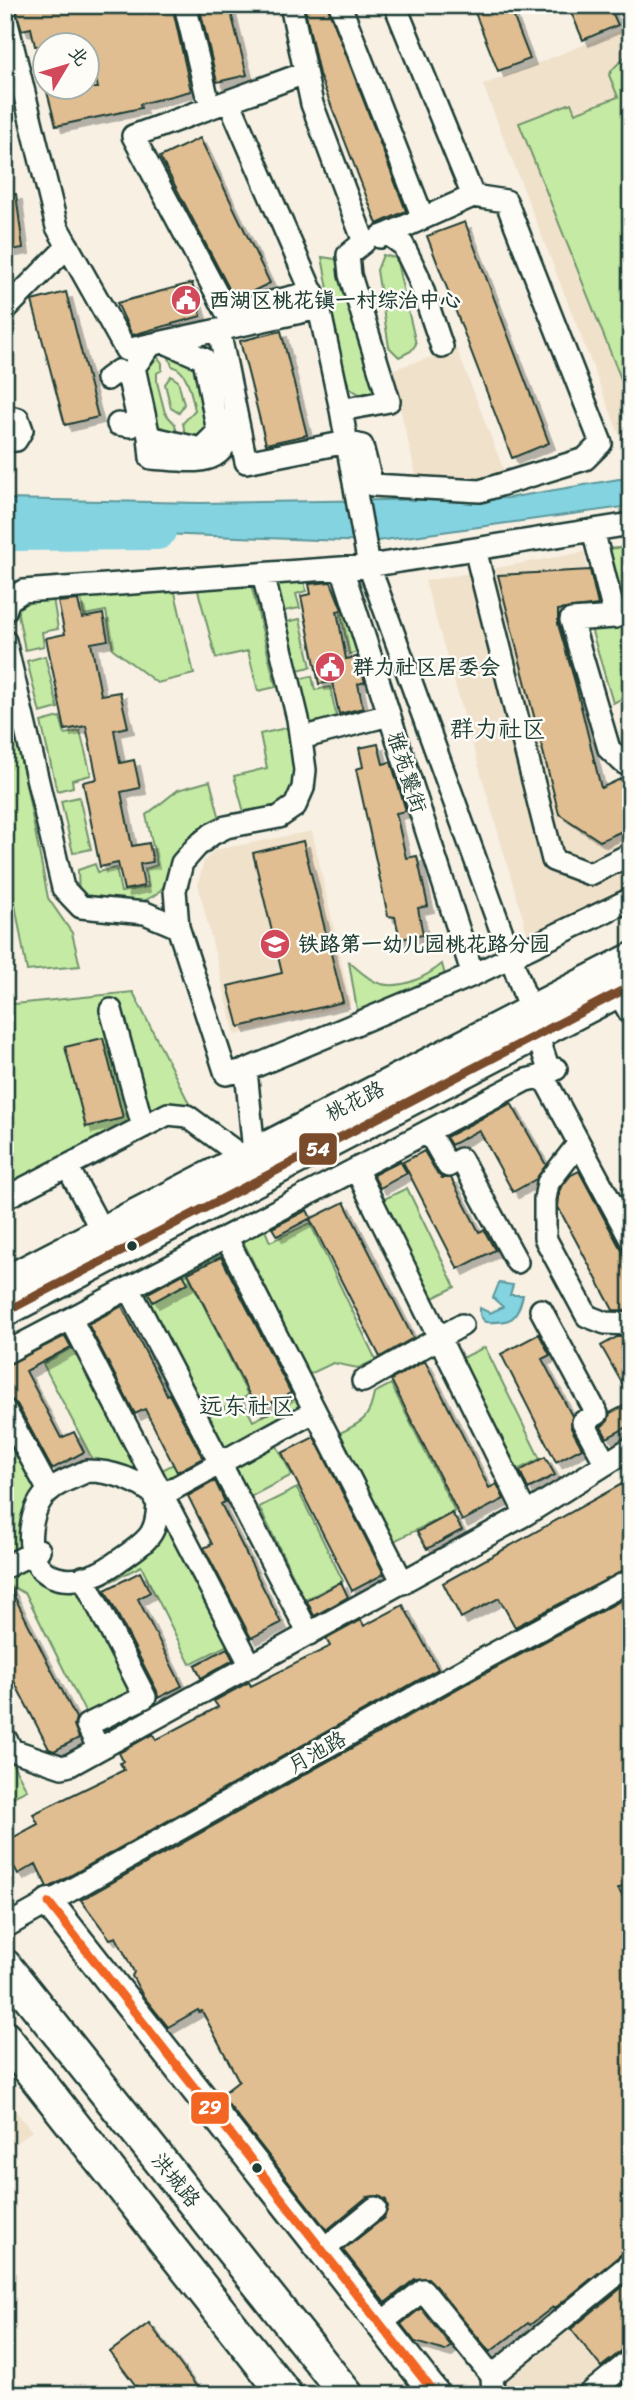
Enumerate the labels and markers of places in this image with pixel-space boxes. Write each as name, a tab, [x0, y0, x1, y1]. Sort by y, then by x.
place label: 西湖区桃花镇一村综治中心	[209, 281, 461, 319]
public building icon: 西湖区桃花镇一村综治中心	[169, 283, 203, 317]
place label: 群力社区居委会	[353, 648, 500, 686]
public building icon: 群力社区居委会	[313, 650, 347, 684]
place label: 铁路第一幼儿园桃花路分园	[298, 925, 550, 963]
school or university icon: 铁路第一幼儿园桃花路分园	[258, 927, 292, 961]
unlabelled marker	[125, 1239, 139, 1253]
unlabelled marker	[250, 2161, 264, 2175]

